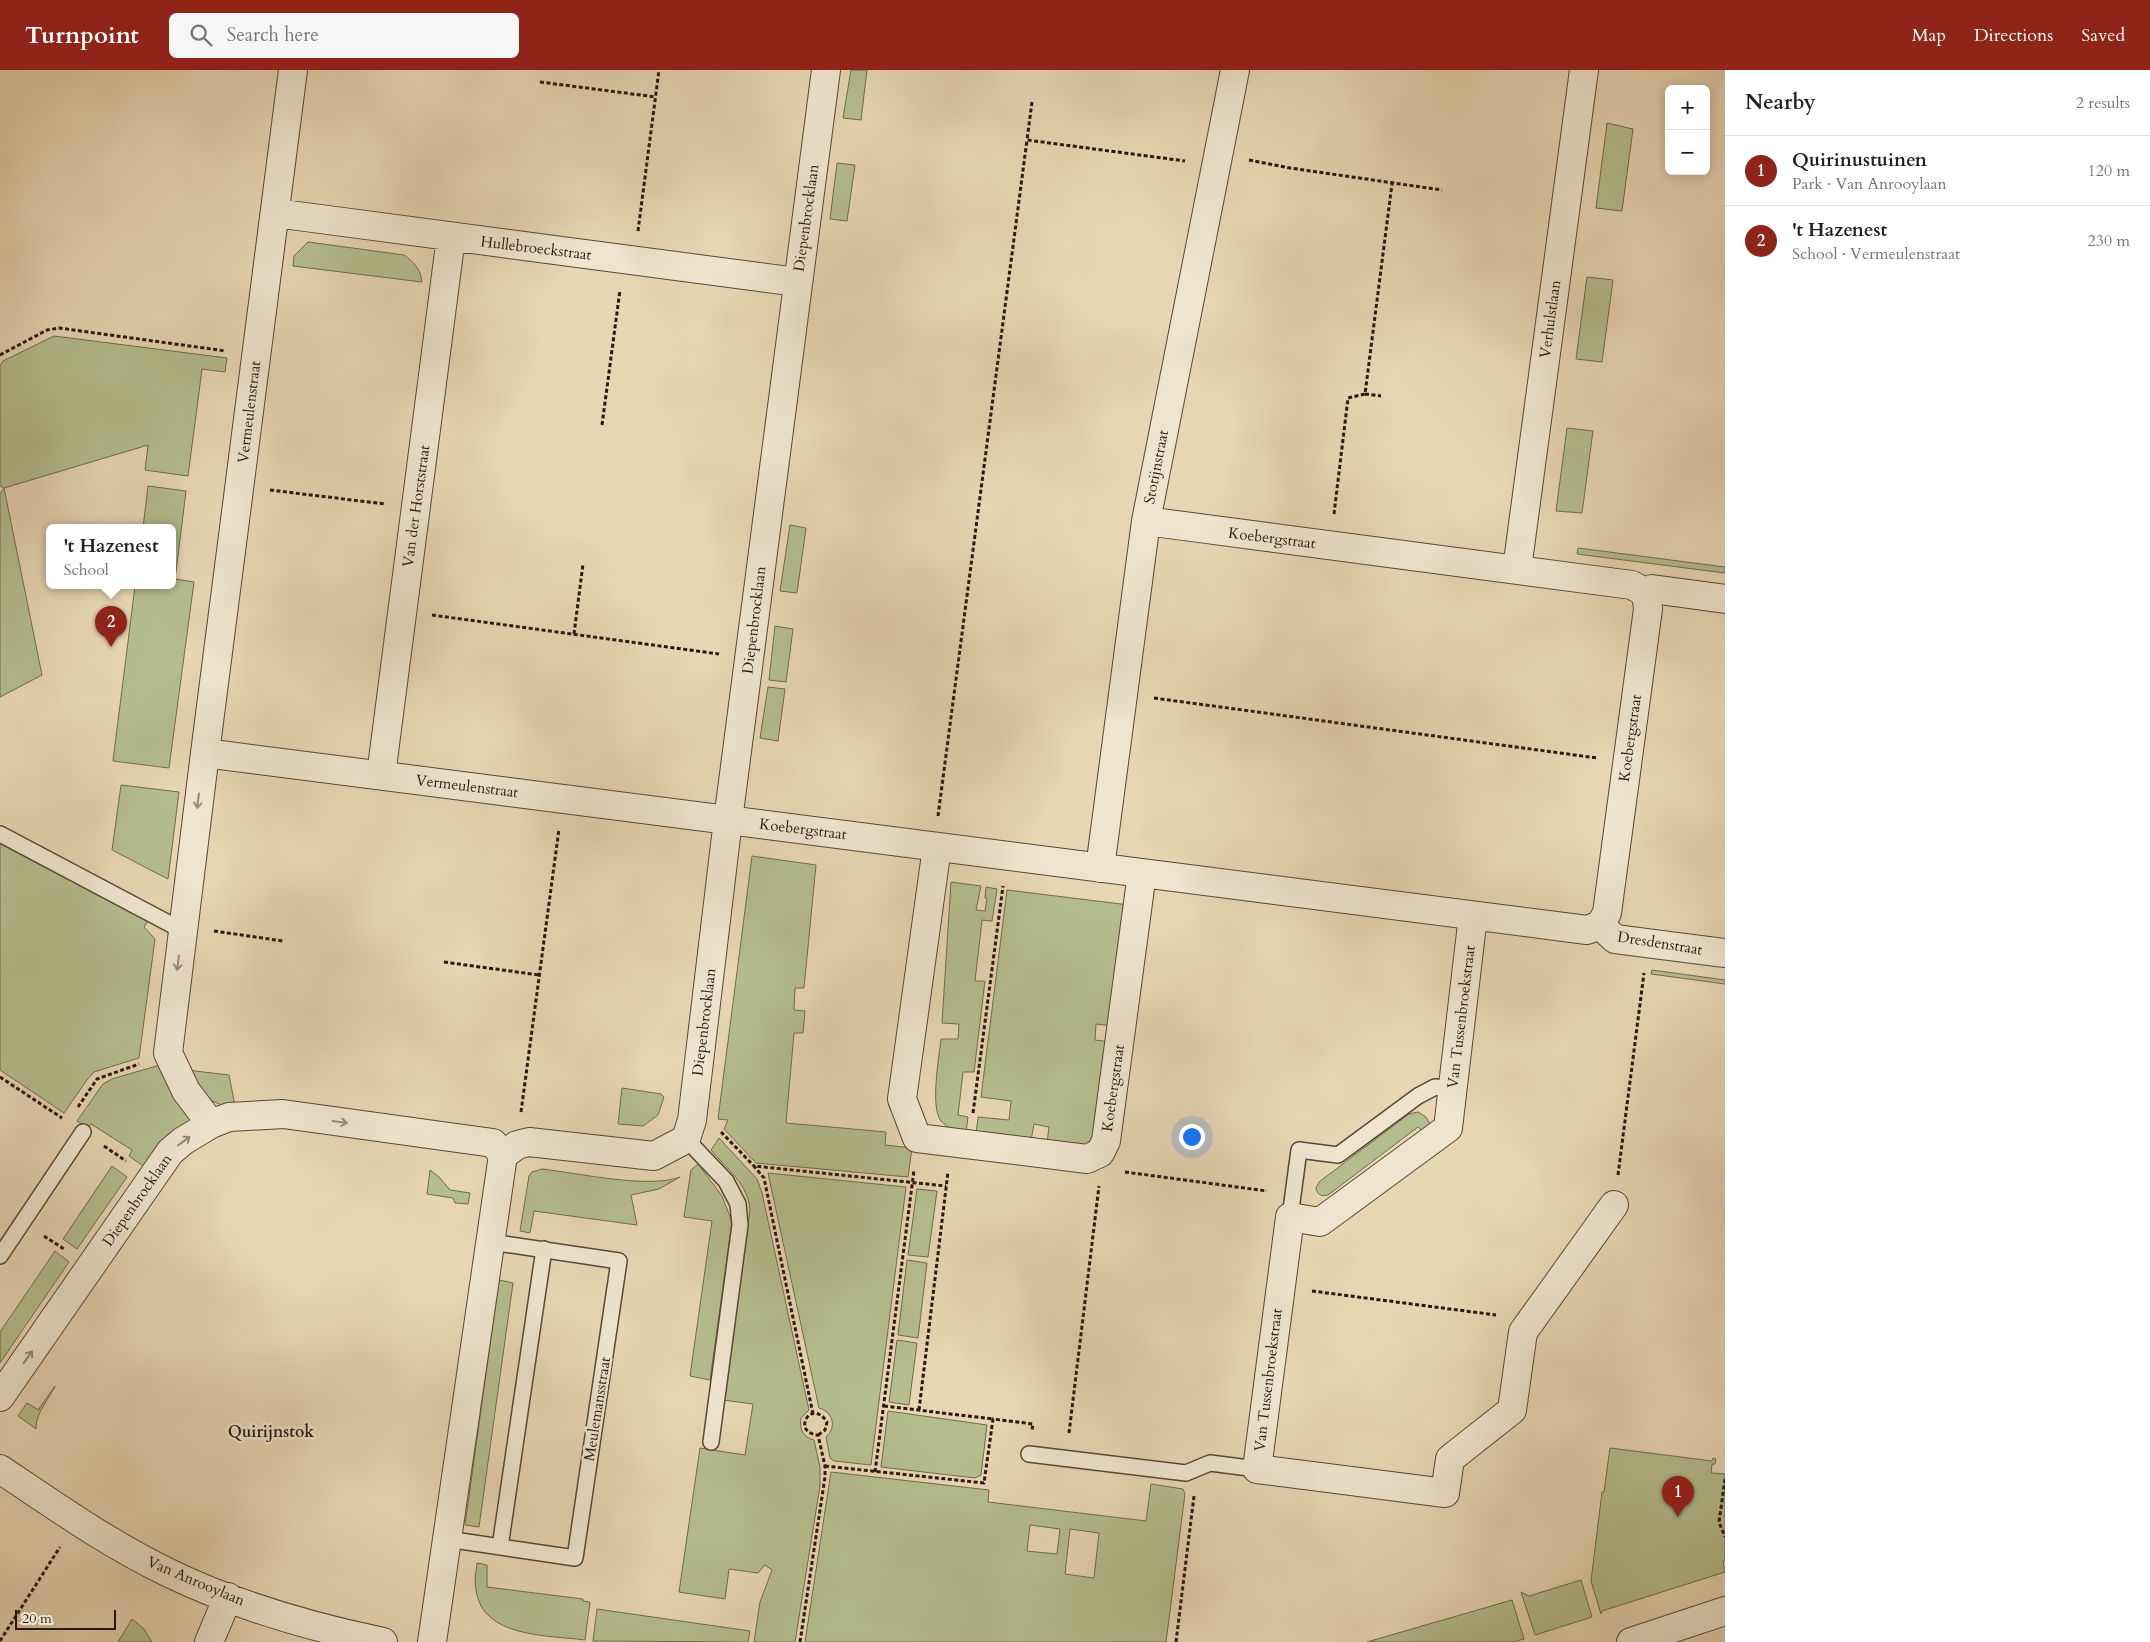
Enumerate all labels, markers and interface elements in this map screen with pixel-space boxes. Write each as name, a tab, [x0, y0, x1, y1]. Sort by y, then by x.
search box	[169, 13, 519, 58]
text: Turnpoint	[25, 19, 139, 52]
icon: search	[187, 21, 215, 49]
text: Search here	[227, 22, 319, 48]
text: Map	[1912, 23, 1946, 48]
text: Directions	[1974, 23, 2053, 48]
text: Saved	[2081, 23, 2125, 48]
map controls	[1665, 85, 1710, 175]
button: +	[1665, 85, 1710, 130]
text: Nearby	[1745, 88, 1816, 117]
text: 2 results	[2076, 92, 2130, 114]
button: −	[1665, 130, 1710, 175]
text: Quirinustuinen	[1792, 147, 1927, 173]
text: 1	[1757, 160, 1765, 182]
text: 120 m	[2088, 160, 2130, 182]
street label: Diepenbrocklaan	[789, 162, 824, 273]
text: Park · Van Anrooylaan	[1792, 173, 1947, 195]
text: 't Hazenest	[1792, 217, 1887, 243]
text: 2	[1757, 230, 1765, 252]
text: 230 m	[2088, 230, 2130, 252]
street label: Hullebroeckstraat	[479, 231, 593, 265]
text: School · Vermeulenstraat	[1792, 243, 1960, 265]
street label: Verhulstlaan	[1535, 278, 1565, 359]
street label: Vermeulenstraat	[233, 359, 265, 464]
street label: Stotijnstraat	[1139, 428, 1173, 506]
street label: Van der Horststraat	[398, 443, 435, 568]
street label: Koebergstraat	[1227, 523, 1317, 553]
popup	[46, 524, 176, 589]
text: 't Hazenest	[63, 533, 159, 559]
text: School	[63, 559, 109, 581]
street label: Diepenbrocklaan	[737, 565, 771, 675]
pin: 2	[95, 606, 127, 647]
street label: Koebergstraat	[1614, 693, 1646, 783]
street label: Vermeulenstraat	[415, 770, 520, 802]
one-way arrow	[193, 793, 203, 809]
street label: Koebergstraat	[758, 814, 848, 844]
street label: Dresdenstraat	[1616, 926, 1704, 960]
street label: Van Tussenbroekstraat	[1442, 944, 1480, 1090]
one-way arrow	[173, 954, 183, 970]
street label: Diepenbrocklaan	[687, 967, 721, 1077]
street label: Koebergstraat	[1097, 1043, 1129, 1133]
one-way arrow	[331, 1117, 347, 1127]
your location	[1179, 1124, 1205, 1150]
one-way arrow	[177, 1136, 191, 1146]
street label: Diepenbrocklaan	[98, 1150, 177, 1250]
street label: Van Tussenbroekstraat	[1249, 1307, 1287, 1453]
one-way arrow	[23, 1350, 33, 1364]
street label: Meulemansstraat	[579, 1355, 615, 1463]
district label: Quirijnstok	[228, 1421, 314, 1443]
pin: 1	[1662, 1476, 1694, 1517]
street label: Van Anrooylaan	[144, 1551, 248, 1611]
scale bar	[15, 1607, 116, 1630]
text: 20 m	[22, 1609, 52, 1628]

